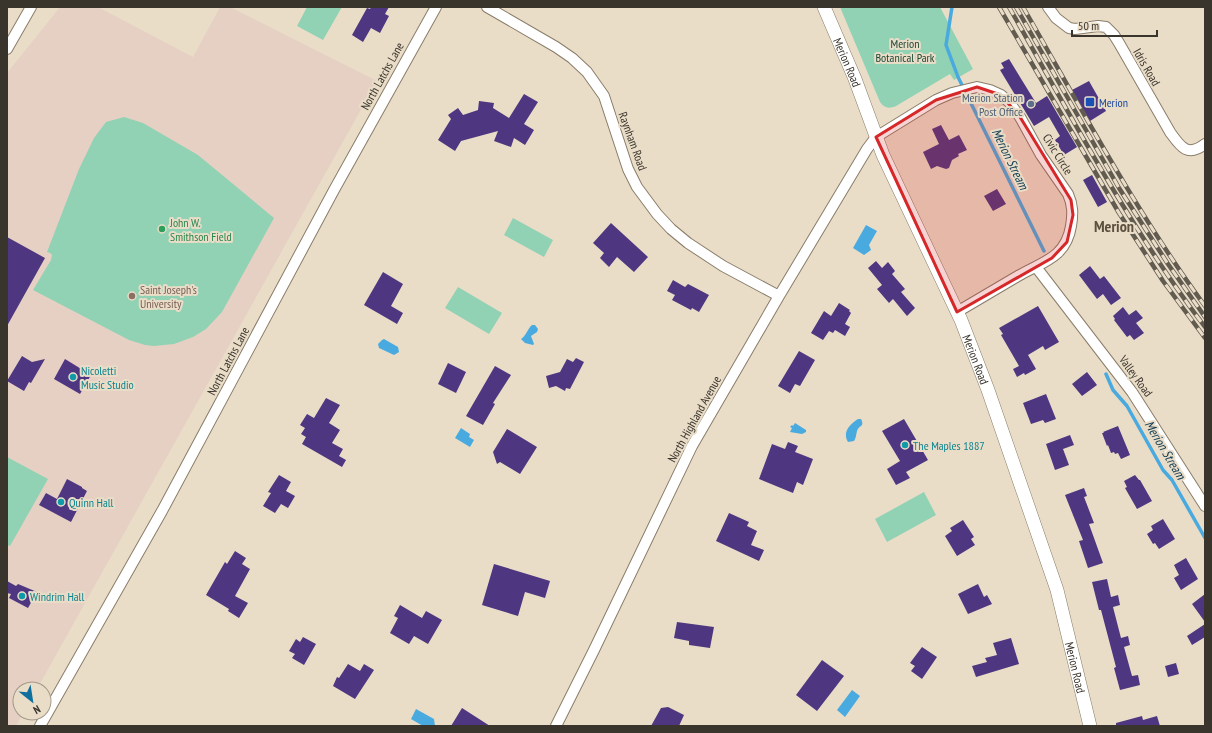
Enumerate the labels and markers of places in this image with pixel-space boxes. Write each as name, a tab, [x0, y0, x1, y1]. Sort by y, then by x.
place label: Merion Station Post Office	[962, 90, 1023, 119]
place label: Merion	[1099, 95, 1128, 110]
marker: Merion	[1084, 96, 1096, 108]
marker: Merion Station Post Office	[1026, 99, 1036, 109]
place label: John W. Smithson Field	[169, 215, 232, 244]
marker: John W. Smithson Field	[157, 224, 167, 234]
place label: Saint Joseph's University	[140, 282, 197, 311]
marker: Saint Joseph's University	[127, 291, 137, 301]
place label: Nicoletti Music Studio	[81, 363, 134, 392]
marker: Nicoletti Music Studio	[68, 372, 78, 382]
place label: The Maples 1887	[913, 438, 985, 453]
marker: The Maples 1887	[900, 440, 910, 450]
place label: Quinn Hall	[69, 495, 114, 510]
marker: Quinn Hall	[56, 497, 66, 507]
place label: Windrim Hall	[30, 589, 84, 604]
marker: Windrim Hall	[17, 591, 27, 601]

